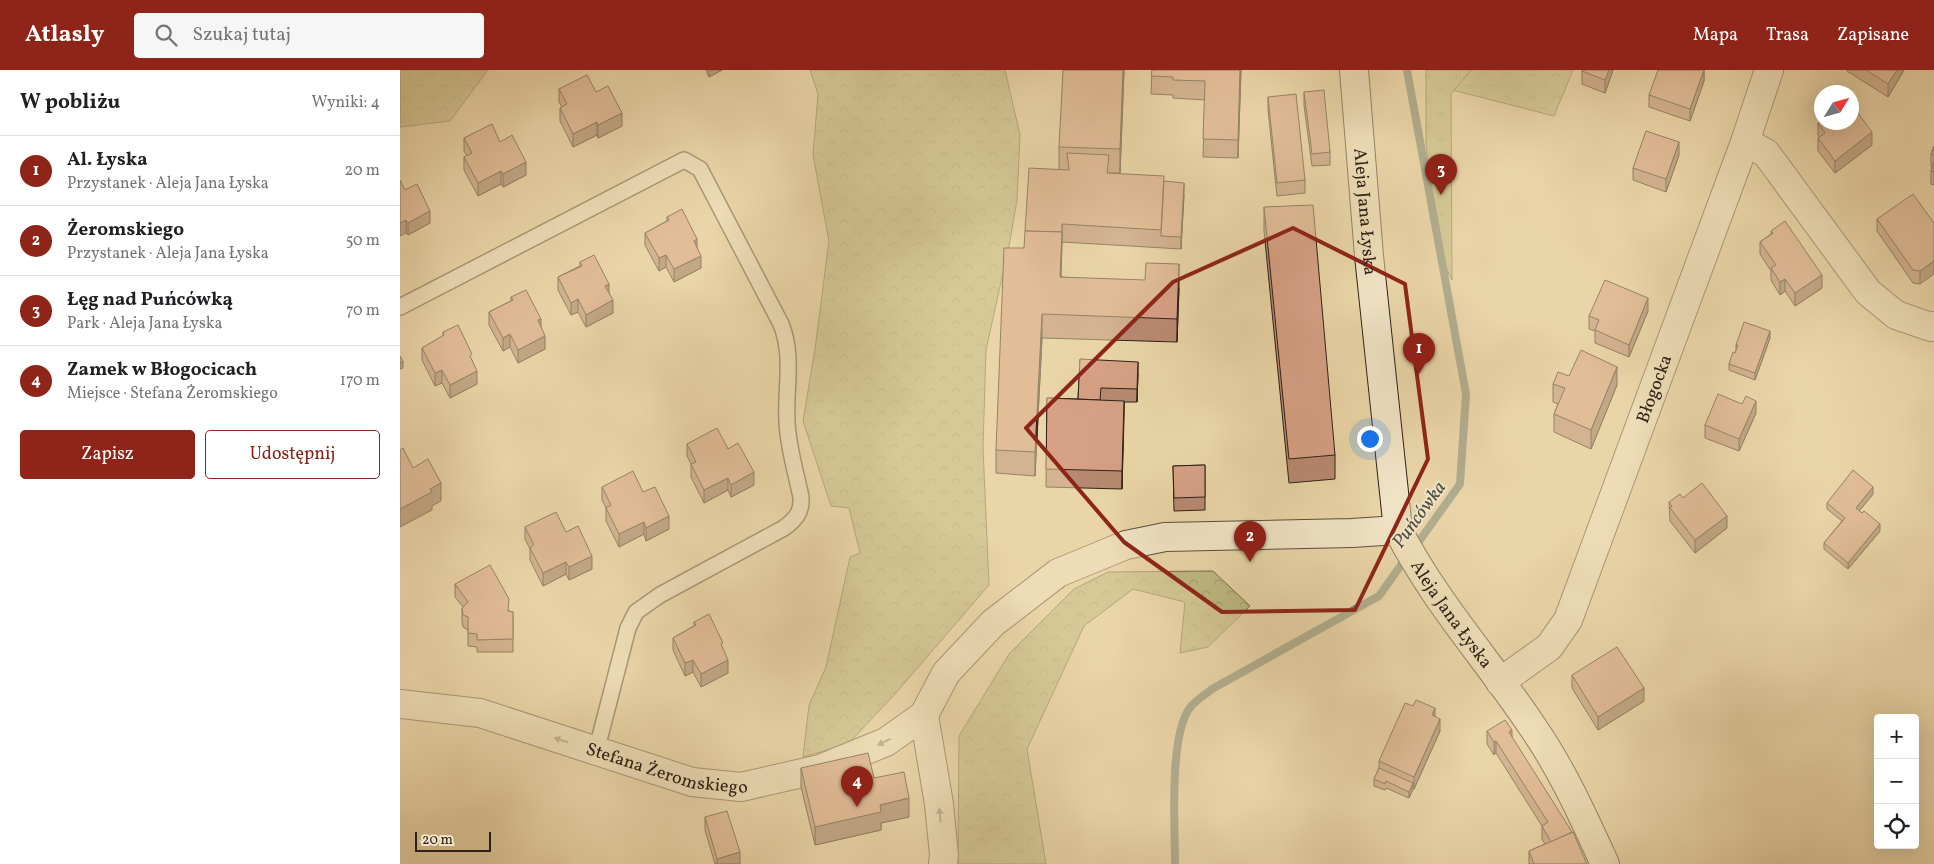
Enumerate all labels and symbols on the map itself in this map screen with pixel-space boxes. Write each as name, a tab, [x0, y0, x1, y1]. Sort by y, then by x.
north arrow	[1814, 85, 1859, 130]
street label: Aleja Jana Łyska	[1346, 147, 1382, 277]
pin: 3	[1425, 154, 1457, 195]
pin: 1	[1403, 333, 1435, 374]
street label: Błogocka	[1631, 351, 1679, 427]
your location	[1357, 426, 1383, 452]
water label: Puńcówka	[1386, 476, 1453, 554]
pin: 2	[1234, 521, 1266, 562]
street label: Aleja Jana Łyska	[1404, 556, 1498, 674]
one-way arrow	[553, 736, 568, 744]
street label: Stefana Żeromskiego	[582, 737, 750, 801]
one-way arrow	[877, 738, 891, 746]
pin: 4	[841, 766, 873, 807]
one-way arrow	[936, 807, 944, 823]
scale bar	[415, 829, 491, 852]

